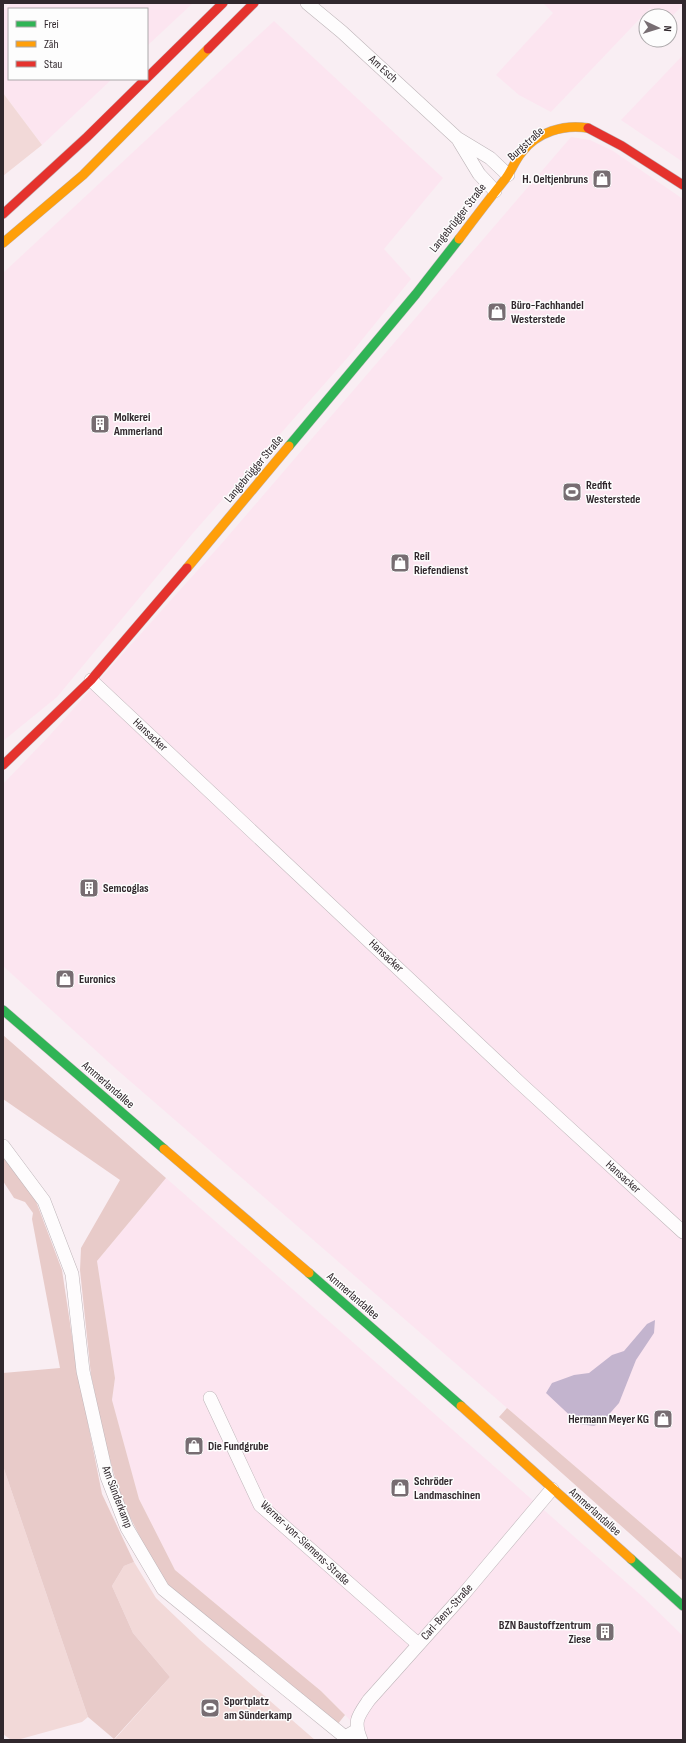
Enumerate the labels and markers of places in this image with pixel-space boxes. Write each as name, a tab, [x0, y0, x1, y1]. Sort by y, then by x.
shop icon: H. Oeltjenbruns	[591, 168, 613, 190]
place label: H. Oeltjenbruns	[522, 172, 588, 187]
place label: Büro-Fachhandel Westerstede	[511, 298, 584, 327]
shop icon: Büro-Fachhandel Westerstede	[486, 301, 508, 323]
place label: Molkerei Ammerland	[113, 410, 163, 439]
building icon: Molkerei Ammerland	[89, 413, 111, 435]
place label: Redfit Westerstede	[586, 478, 640, 507]
sports icon: Redfit Westerstede	[561, 481, 583, 503]
place label: Reil Riefendienst	[414, 549, 468, 578]
shop icon: Reil Riefendienst	[389, 552, 411, 574]
building icon: Semcoglas	[78, 877, 100, 899]
place label: Semcoglas	[103, 881, 149, 896]
shop icon: Euronics	[54, 968, 76, 990]
place label: Euronics	[79, 972, 116, 987]
shop icon: Hermann Meyer KG	[652, 1408, 674, 1430]
place label: Hermann Meyer KG	[568, 1412, 649, 1427]
shop icon: Die Fundgrube	[183, 1435, 205, 1457]
place label: Die Fundgrube	[208, 1439, 269, 1454]
place label: Schröder Landmaschinen	[414, 1474, 480, 1503]
shop icon: Schröder Landmaschinen	[389, 1477, 411, 1499]
place label: BZN Baustoffzentrum Ziese	[499, 1618, 591, 1647]
building icon: BZN Baustoffzentrum Ziese	[594, 1621, 616, 1643]
place label: Sportplatz am Sünderkamp	[224, 1694, 292, 1723]
sports icon: Sportplatz am Sünderkamp	[199, 1697, 221, 1719]

